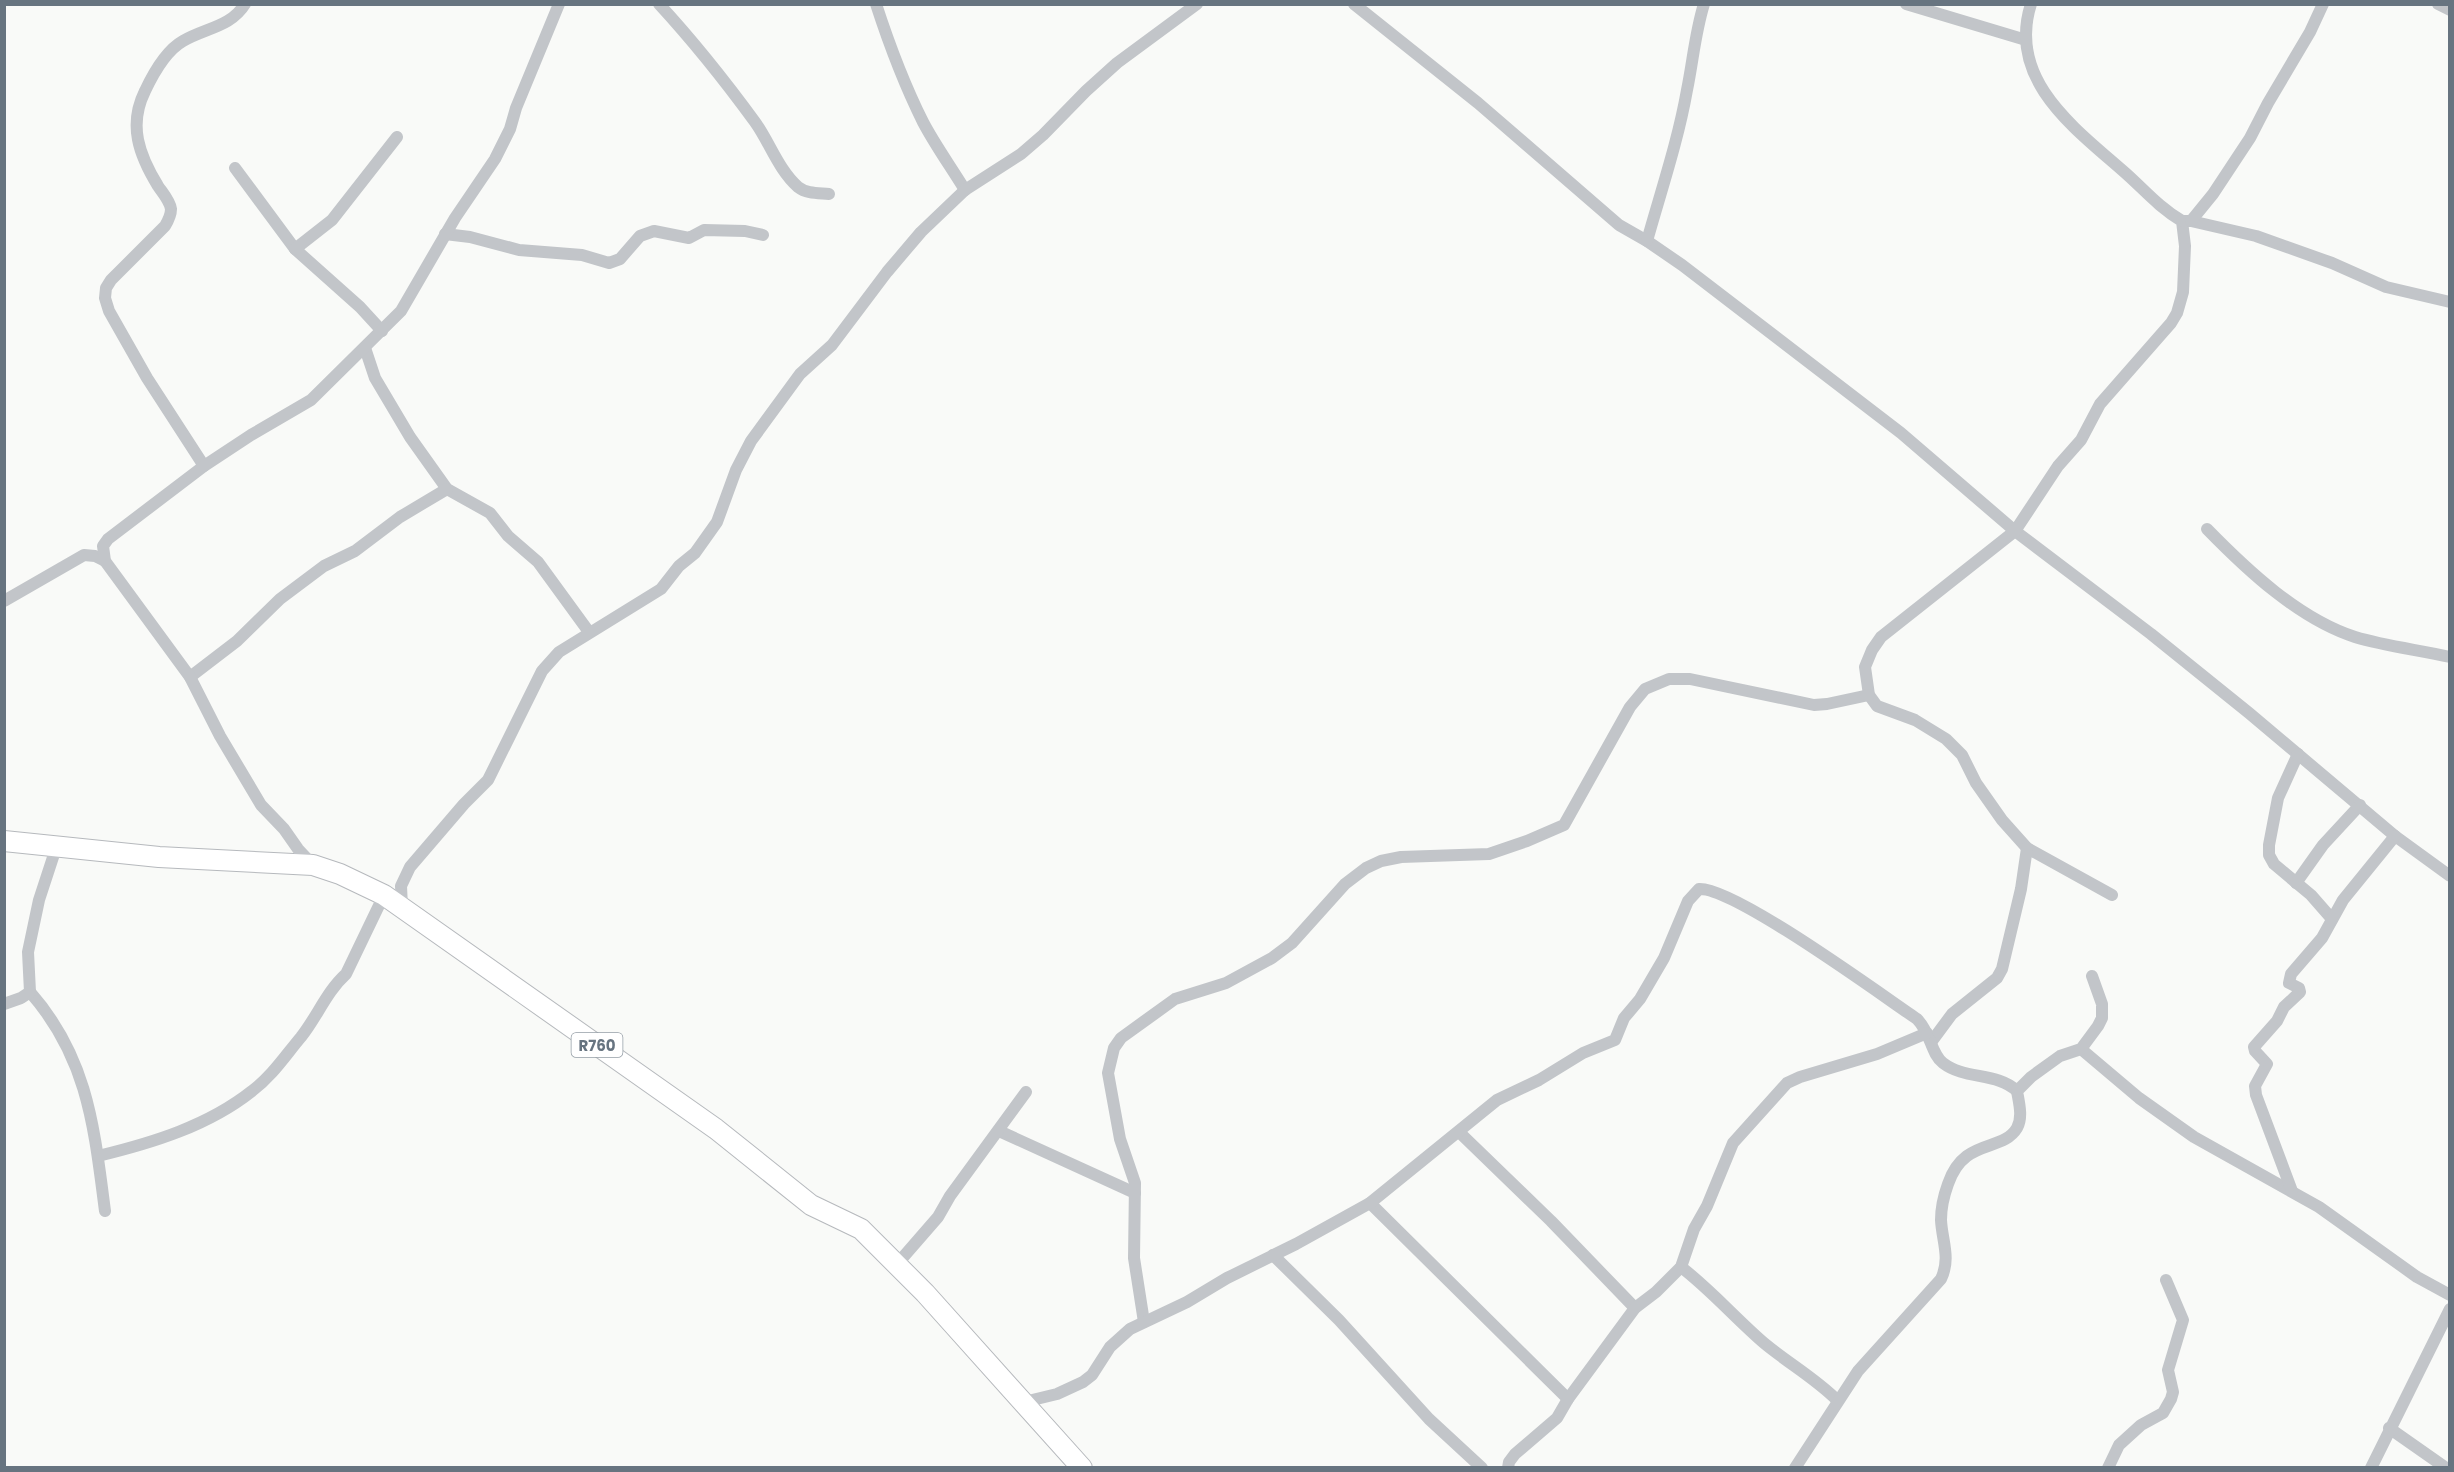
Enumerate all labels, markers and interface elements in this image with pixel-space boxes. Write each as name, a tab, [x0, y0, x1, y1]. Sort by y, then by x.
road number: R760	[572, 1033, 622, 1057]

